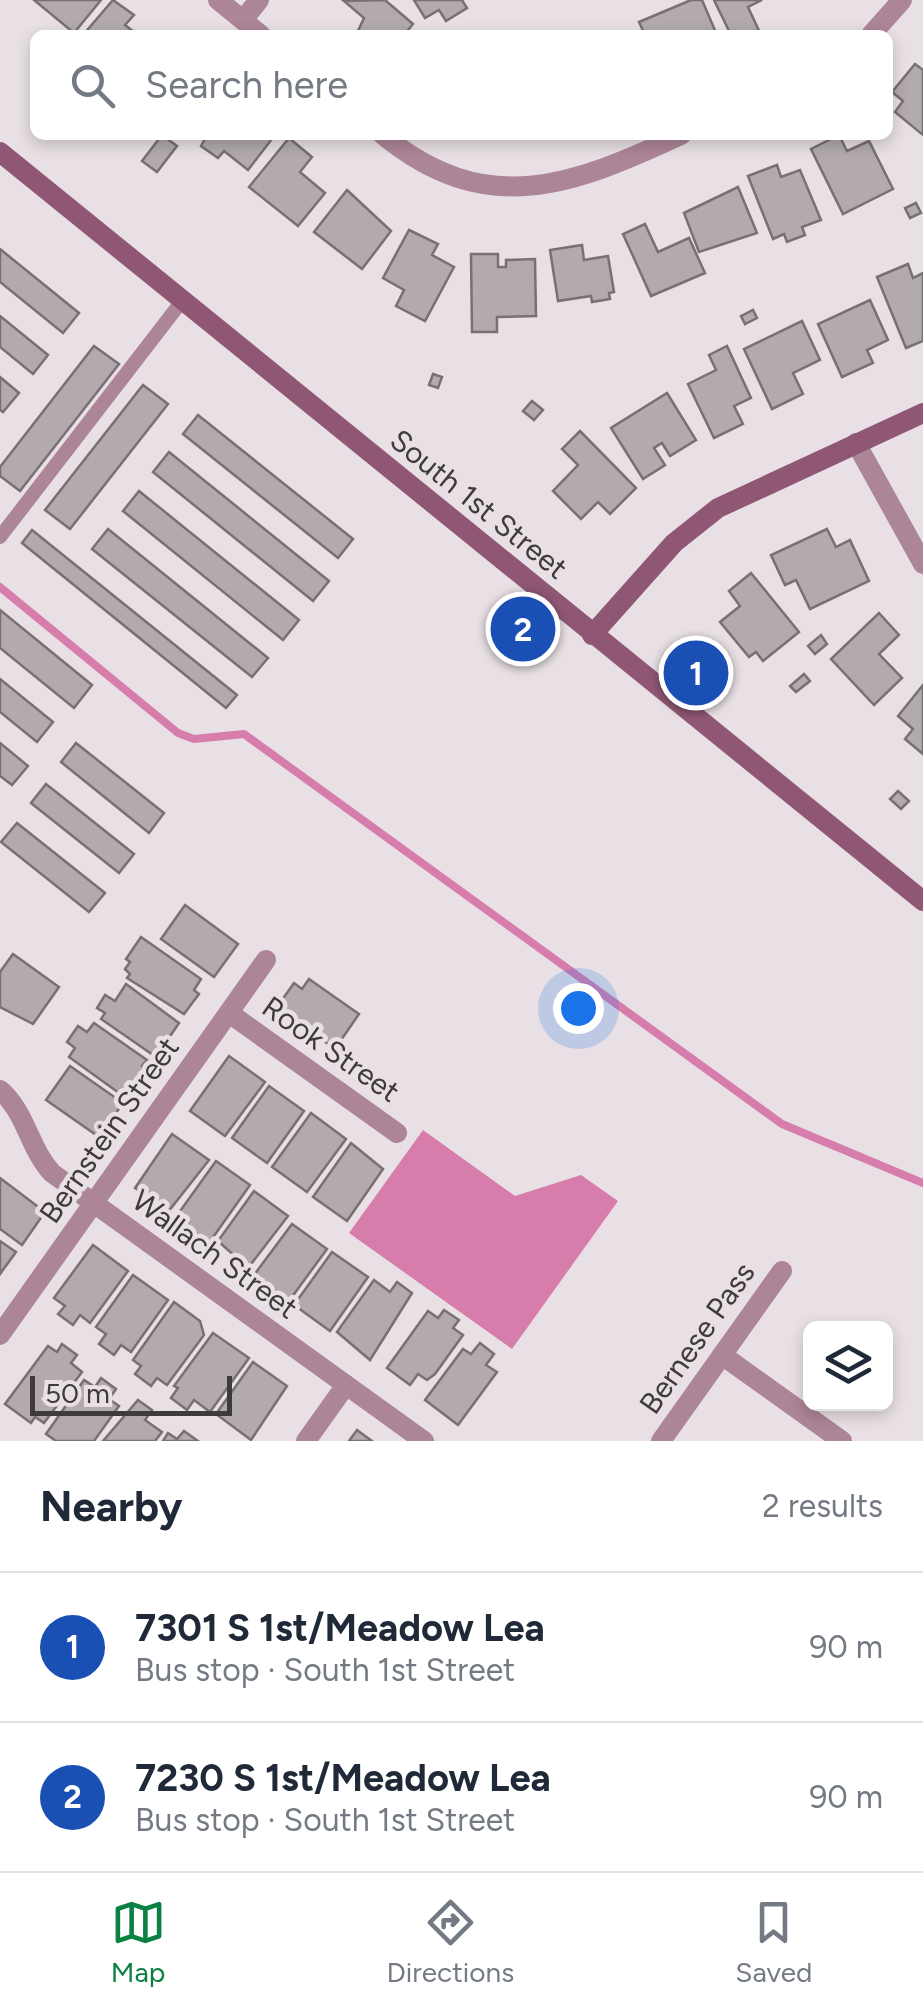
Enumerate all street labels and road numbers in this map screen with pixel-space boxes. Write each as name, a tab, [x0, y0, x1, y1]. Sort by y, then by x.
street label: South 1st Street	[383, 421, 575, 587]
street label: Rook Street	[255, 988, 407, 1110]
street label: Bernstein Street	[31, 1030, 187, 1230]
street label: Wallach Street	[125, 1181, 305, 1327]
street label: Bernese Pass	[631, 1255, 763, 1421]

